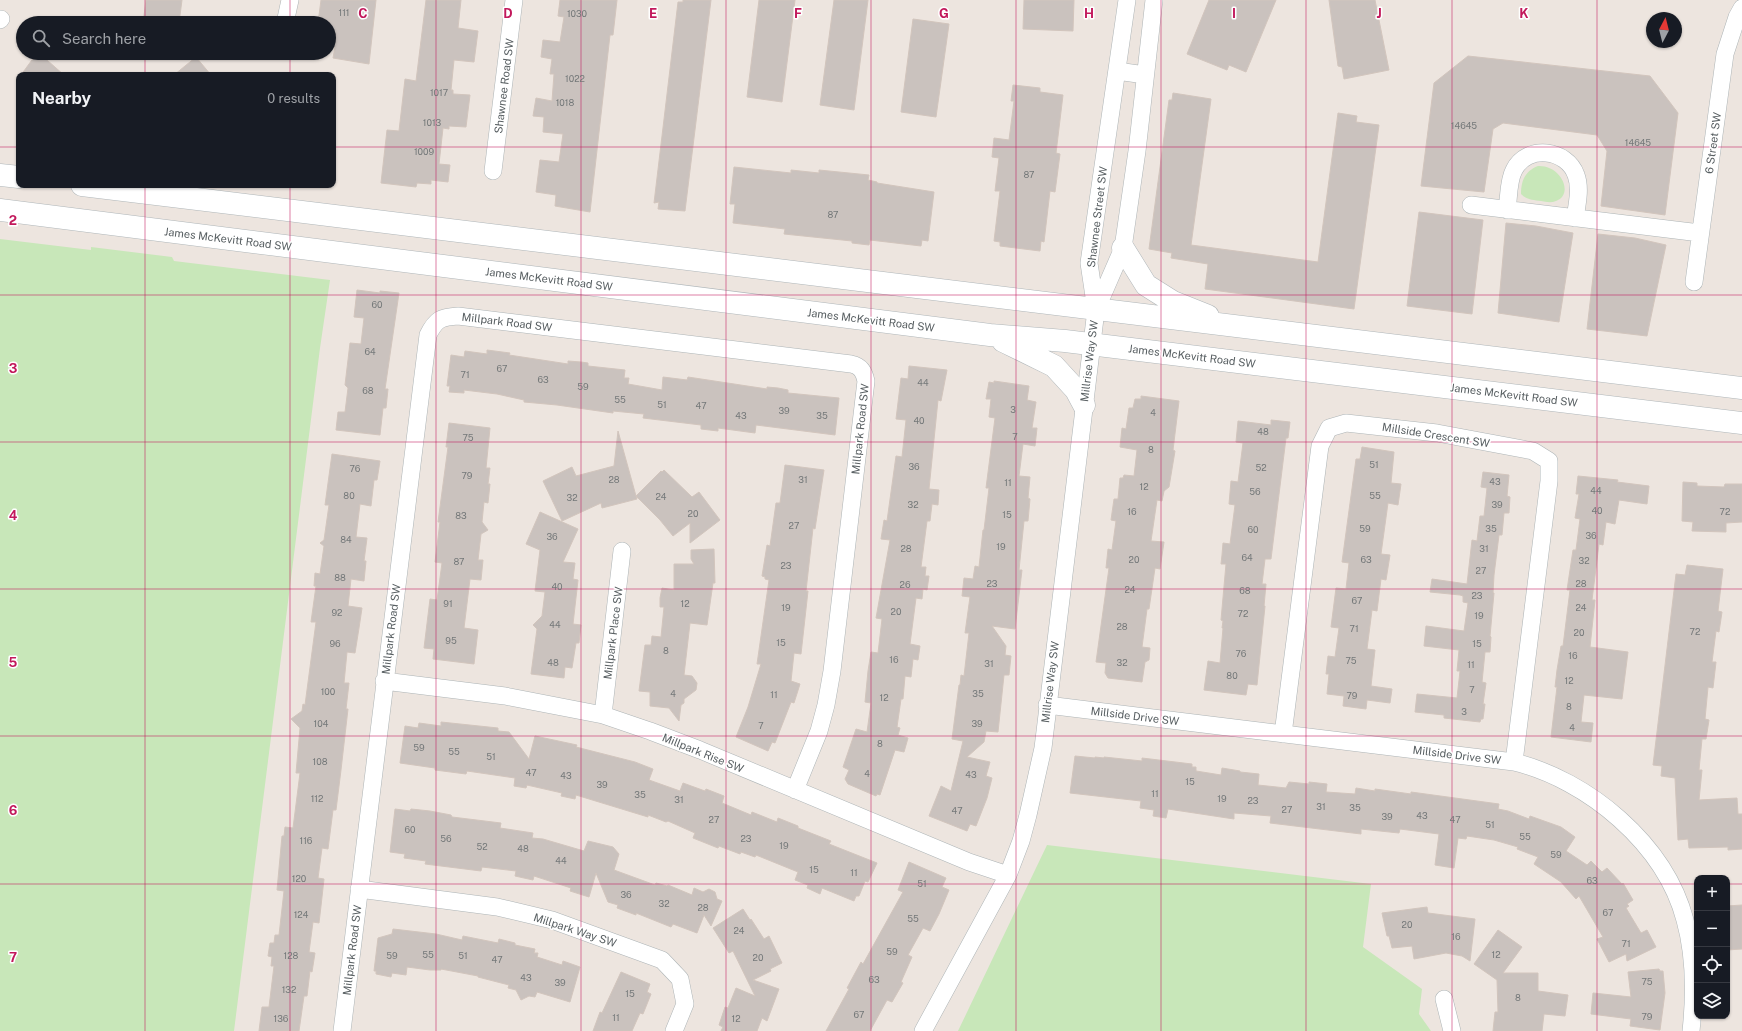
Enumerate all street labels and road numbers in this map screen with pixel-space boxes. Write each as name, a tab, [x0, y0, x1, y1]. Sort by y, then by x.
street label: Shawnee Road SW	[492, 37, 516, 134]
street label: 6 Street SW	[1703, 111, 1723, 175]
street label: Shawnee Street SW	[1085, 165, 1109, 268]
street label: James McKevitt Road SW	[164, 225, 293, 253]
street label: James McKevitt Road SW	[485, 265, 614, 293]
street label: James McKevitt Road SW	[807, 306, 936, 334]
street label: Millpark Road SW	[461, 310, 553, 334]
street label: Millrise Way SW	[1078, 319, 1100, 403]
street label: James McKevitt Road SW	[1128, 342, 1257, 370]
street label: James McKevitt Road SW	[1450, 381, 1579, 409]
street label: Millpark Road SW	[849, 383, 871, 475]
street label: Millside Crescent SW	[1381, 421, 1491, 450]
street label: Millpark Road SW	[379, 583, 403, 675]
street label: Millpark Place SW	[601, 585, 625, 680]
street label: Millrise Way SW	[1039, 640, 1061, 724]
street label: Millside Drive SW	[1090, 705, 1180, 727]
street label: Millpark Rise SW	[660, 731, 746, 775]
street label: Millside Drive SW	[1412, 744, 1502, 766]
street label: Millpark Road SW	[340, 904, 364, 996]
street label: Millpark Way SW	[532, 911, 618, 949]

